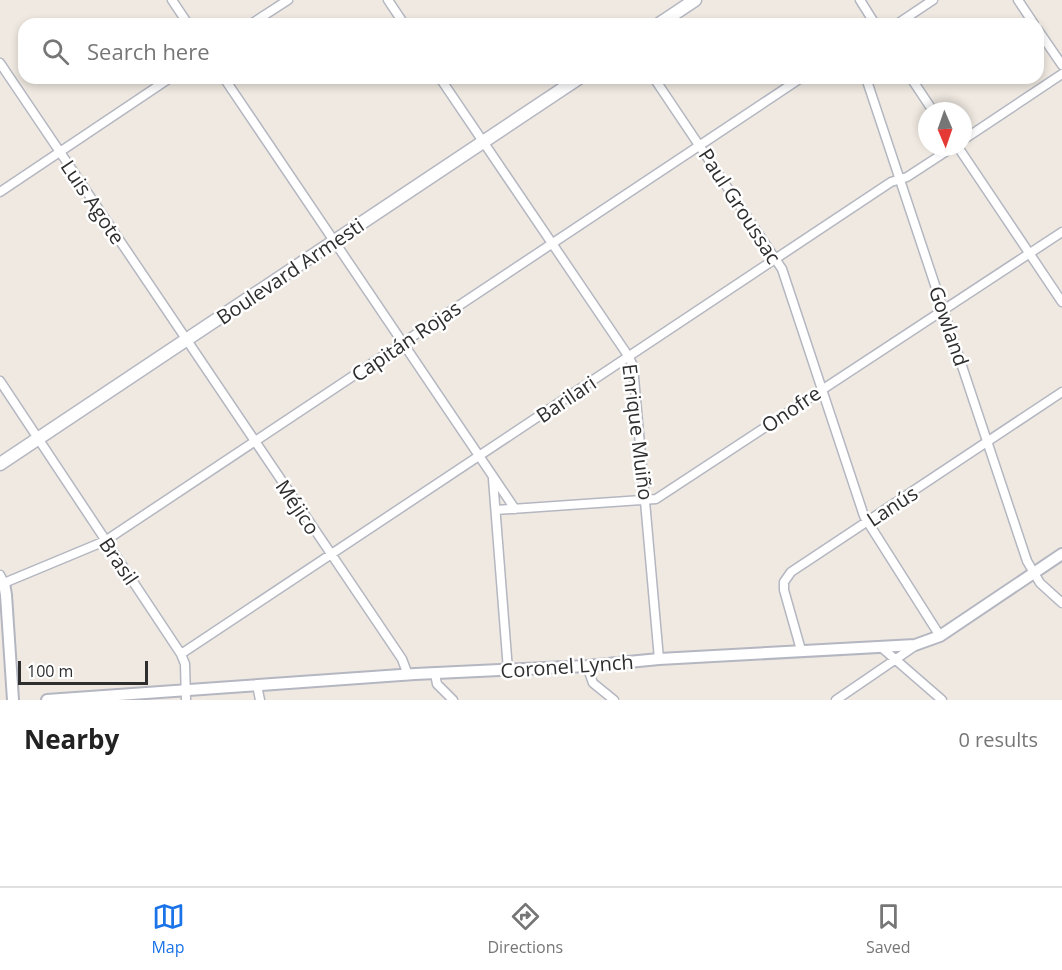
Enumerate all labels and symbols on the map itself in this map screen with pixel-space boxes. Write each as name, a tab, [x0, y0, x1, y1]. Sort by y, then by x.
north arrow	[918, 102, 972, 156]
street label: Paul Groussac	[693, 143, 787, 269]
street label: Luis Agote	[55, 154, 131, 250]
street label: Boulevard Armesti	[211, 212, 369, 330]
street label: Gowland	[923, 282, 975, 370]
street label: Capitán Rojas	[346, 294, 466, 388]
street label: Enrique Muiño	[616, 362, 660, 502]
street label: Barilari	[531, 369, 601, 429]
street label: Onofre	[756, 379, 826, 439]
street label: Méjico	[270, 474, 326, 540]
street label: Lanús	[861, 480, 923, 532]
street label: Brasil	[93, 532, 145, 590]
street label: Coronel Lynch	[500, 648, 634, 684]
scale bar	[18, 658, 148, 686]

